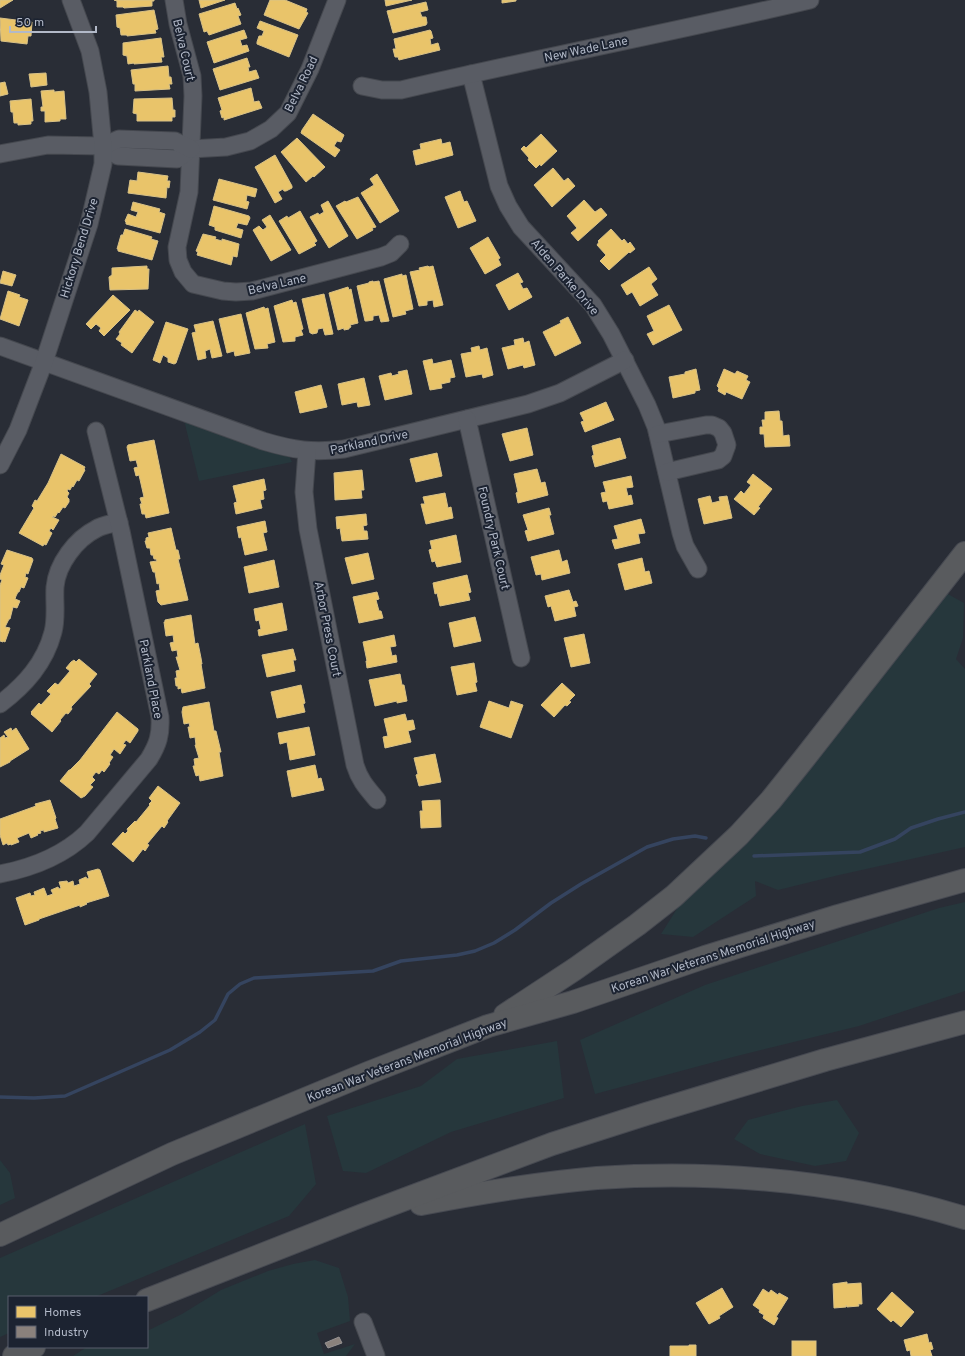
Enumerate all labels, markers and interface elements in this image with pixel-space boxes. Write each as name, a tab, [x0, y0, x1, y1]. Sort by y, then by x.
scale bar	[10, 8, 96, 34]
text: 50 m	[16, 15, 44, 31]
street label: Belva Court	[168, 18, 198, 83]
street label: New Wade Lane	[543, 33, 629, 67]
street label: Belva Road	[281, 54, 322, 115]
street label: Hickory Bend Drive	[57, 196, 103, 300]
street label: Alden Parke Drive	[527, 236, 602, 319]
street label: Belva Lane	[247, 271, 308, 299]
street label: Parkland Drive	[329, 427, 410, 459]
street label: Foundry Park Court	[473, 485, 513, 591]
street label: Arbor Press Court	[310, 580, 344, 678]
street label: Parkland Place	[134, 638, 166, 720]
street label: Korean War Veterans Memorial Highway	[609, 916, 817, 998]
street label: Korean War Veterans Memorial Highway	[305, 1015, 510, 1107]
legend	[8, 1296, 148, 1348]
text: Homes	[44, 1305, 81, 1321]
text: Industry	[44, 1325, 89, 1341]

